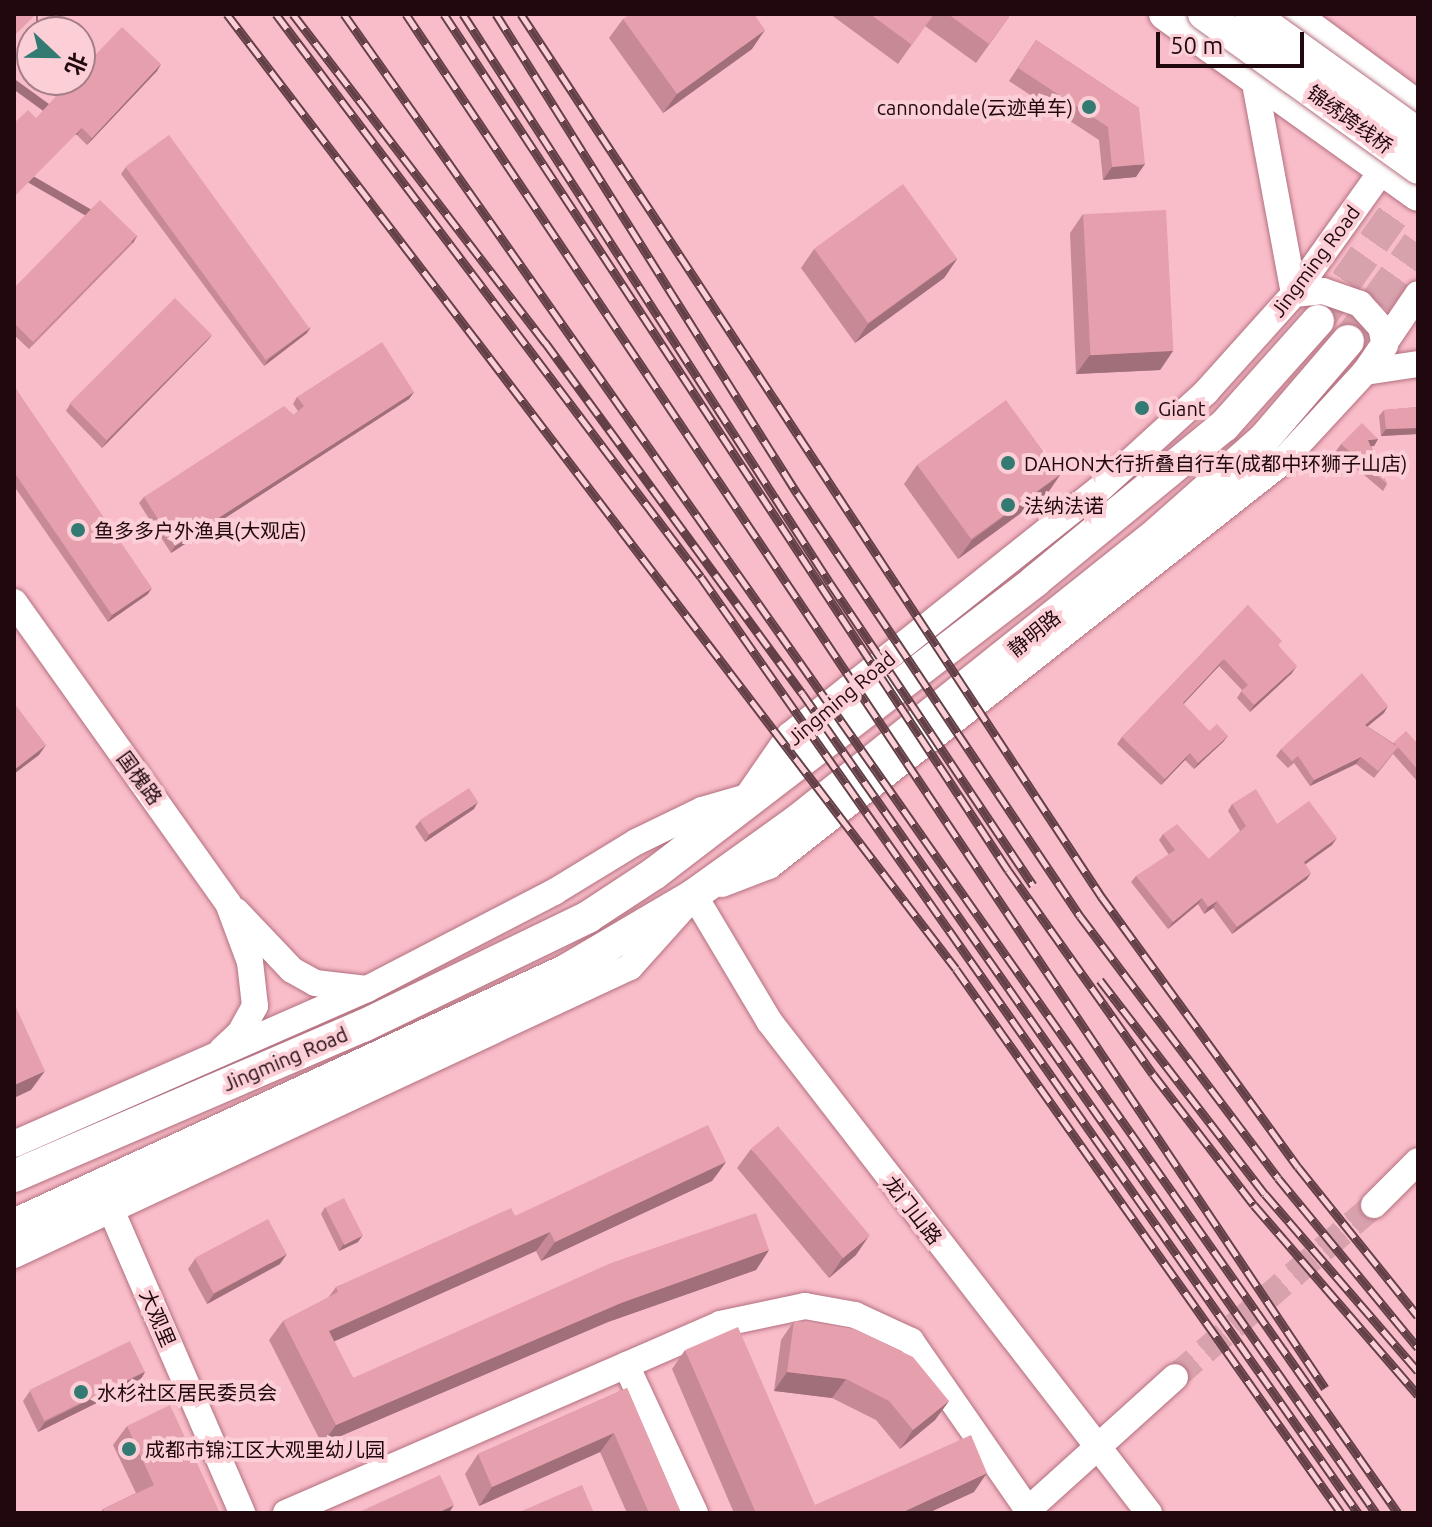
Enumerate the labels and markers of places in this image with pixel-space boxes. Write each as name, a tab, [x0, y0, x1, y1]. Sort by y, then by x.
place label: cannondale(云迹单车)	[877, 95, 1073, 119]
marker: cannondale(云迹单车)	[1080, 98, 1098, 116]
place label: Giant	[1158, 396, 1206, 420]
marker: Giant	[1133, 399, 1151, 417]
place label: DAHON大行折叠自行车(成都中环狮子山店)	[1024, 451, 1407, 475]
marker: DAHON大行折叠自行车(成都中环狮子山店)	[999, 454, 1017, 472]
place label: 法纳法诺	[1024, 493, 1104, 517]
marker: 法纳法诺	[999, 496, 1017, 514]
place label: 鱼多多户外渔具(大观店)	[94, 518, 307, 542]
marker: 鱼多多户外渔具(大观店)	[69, 521, 87, 539]
place label: 水杉社区居民委员会	[97, 1380, 277, 1404]
marker: 水杉社区居民委员会	[72, 1383, 90, 1401]
place label: 成都市锦江区大观里幼儿园	[145, 1437, 385, 1461]
marker: 成都市锦江区大观里幼儿园	[120, 1440, 138, 1458]

